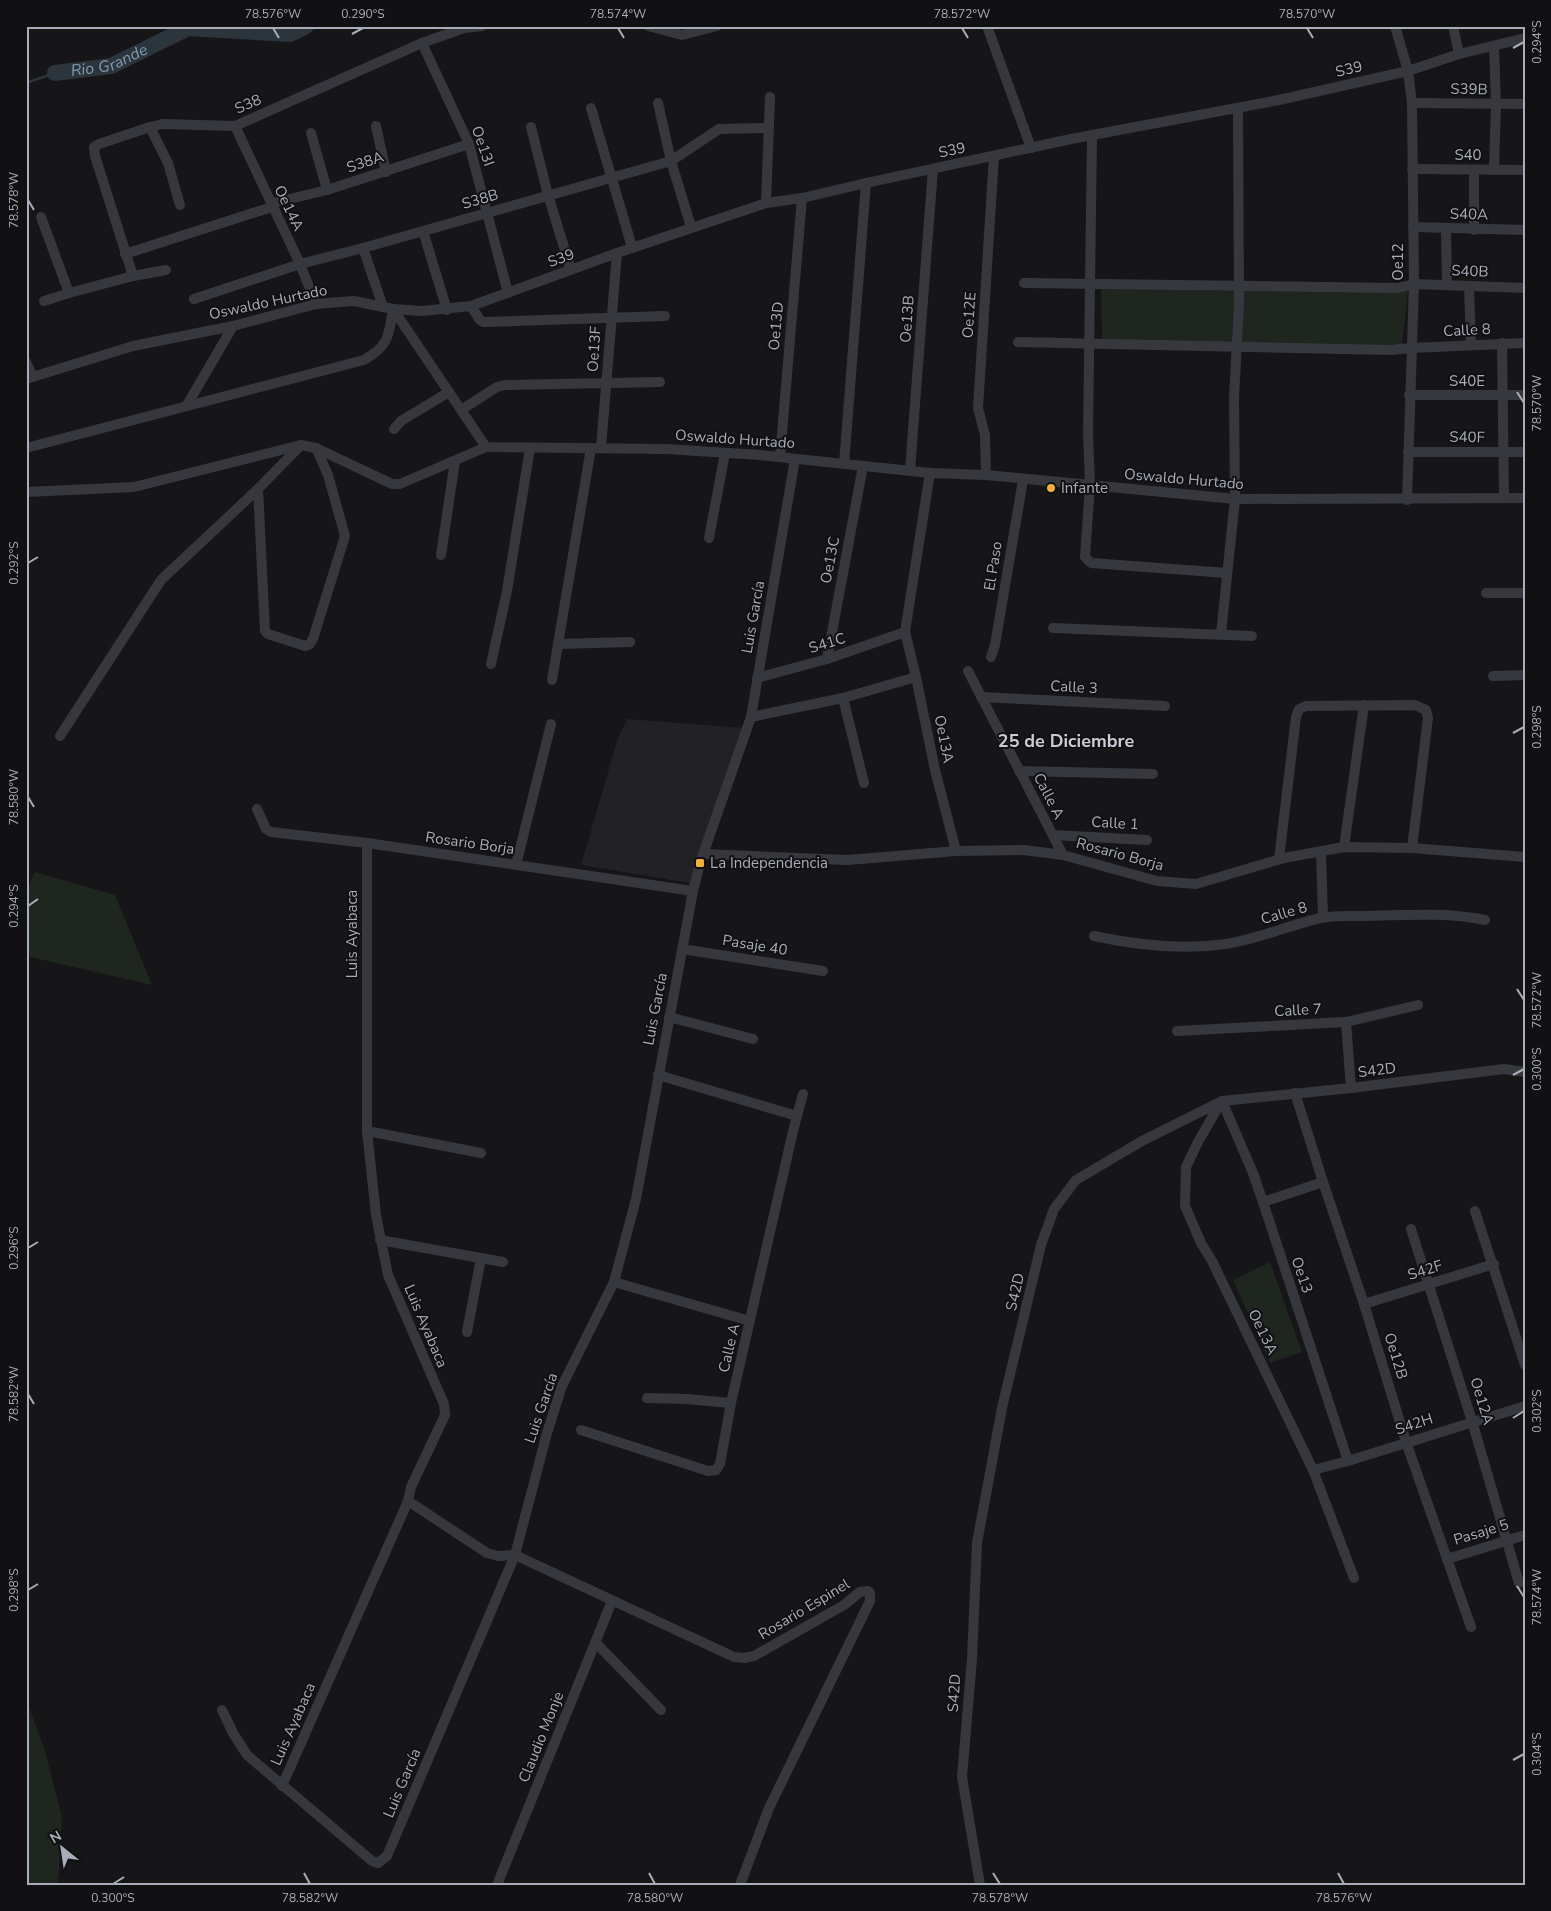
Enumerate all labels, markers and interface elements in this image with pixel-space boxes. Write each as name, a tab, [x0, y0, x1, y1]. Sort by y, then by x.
text: 78.576°W	[245, 6, 301, 22]
text: 0.290°S	[341, 6, 385, 22]
text: 78.574°W	[590, 6, 646, 22]
text: 78.572°W	[934, 6, 990, 22]
text: 78.570°W	[1279, 6, 1335, 22]
text: 0.294°S	[1529, 20, 1545, 64]
water label: Rio Grande	[69, 38, 152, 82]
street label: S39	[1333, 56, 1365, 82]
street label: S39B	[1450, 79, 1488, 99]
street label: S38	[231, 89, 265, 119]
street label: Oe13I	[467, 123, 499, 169]
street label: S39	[937, 137, 967, 163]
street label: S40	[1454, 145, 1482, 165]
street label: S38A	[344, 147, 386, 177]
text: 78.578°W	[6, 172, 22, 228]
street label: Oe14A	[269, 182, 309, 234]
street label: S38B	[459, 184, 501, 214]
street label: S40A	[1450, 204, 1488, 224]
street label: Oe12	[1388, 243, 1408, 281]
street label: S39	[545, 244, 577, 272]
street label: S40B	[1451, 260, 1489, 282]
street label: Oswaldo Hurtado	[207, 280, 329, 324]
street label: Oe12E	[957, 291, 981, 339]
street label: Oe13B	[895, 295, 919, 343]
street label: Oe13D	[764, 301, 788, 351]
street label: Calle 8	[1443, 319, 1491, 341]
street label: Oe13F	[582, 325, 606, 373]
street label: S40E	[1449, 371, 1485, 391]
text: 78.570°W	[1529, 375, 1545, 431]
street label: Oswaldo Hurtado	[674, 425, 796, 453]
street label: S40F	[1449, 427, 1485, 447]
street label: Oswaldo Hurtado	[1123, 464, 1245, 494]
place label: Infante	[1061, 478, 1108, 498]
marker: Infante	[1045, 482, 1057, 494]
street label: Oe13C	[816, 535, 844, 585]
street label: El Paso	[979, 540, 1007, 592]
text: 0.292°S	[6, 541, 22, 585]
street label: Luis García	[737, 579, 769, 655]
street label: S41C	[806, 628, 848, 658]
street label: Calle 3	[1050, 676, 1098, 698]
text: 0.298°S	[1529, 705, 1545, 749]
street label: Oe13A	[930, 713, 958, 765]
district label: 25 de Diciembre	[998, 729, 1134, 753]
text: 78.580°W	[6, 769, 22, 825]
street label: Calle A	[1029, 769, 1069, 823]
street label: Calle 1	[1091, 812, 1139, 834]
street label: Rosario Borja	[424, 827, 516, 859]
street label: Rosario Borja	[1074, 833, 1166, 875]
place label: La Independencia	[710, 853, 828, 873]
marker: La Independencia	[694, 857, 706, 869]
text: 0.294°S	[6, 884, 22, 928]
street label: Luis Ayabaca	[342, 890, 362, 978]
street label: Calle 8	[1258, 897, 1310, 929]
street label: Pasaje 40	[721, 930, 789, 960]
street label: Luis García	[638, 971, 672, 1047]
text: 78.572°W	[1529, 972, 1545, 1028]
street label: Calle 7	[1274, 999, 1322, 1021]
text: 0.300°S	[1529, 1047, 1545, 1091]
street label: S42D	[1357, 1058, 1397, 1082]
text: 0.296°S	[6, 1226, 22, 1270]
street label: Oe13	[1286, 1254, 1318, 1296]
street label: S42F	[1405, 1255, 1445, 1285]
street label: S42D	[1001, 1271, 1029, 1313]
street label: Luis Ayabaca	[399, 1281, 453, 1371]
street label: Oe13A	[1243, 1306, 1283, 1358]
street label: Calle A	[714, 1322, 744, 1374]
street label: Oe12B	[1379, 1330, 1413, 1382]
text: 78.582°W	[6, 1366, 22, 1422]
street label: Luis García	[520, 1370, 562, 1446]
street label: Oe12A	[1465, 1375, 1499, 1427]
text: 0.302°S	[1529, 1389, 1545, 1433]
street label: S42H	[1393, 1409, 1435, 1439]
street label: Pasaje 5	[1451, 1514, 1511, 1550]
text: 0.298°S	[6, 1568, 22, 1612]
text: 78.574°W	[1529, 1569, 1545, 1625]
street label: Rosario Espinel	[755, 1574, 854, 1644]
street label: S42D	[943, 1673, 965, 1713]
street label: Luis Ayabaca	[266, 1679, 320, 1769]
street label: Claudio Monje	[514, 1688, 568, 1785]
text: 0.304°S	[1529, 1732, 1545, 1776]
street label: Luis García	[378, 1745, 426, 1821]
north arrow	[38, 1824, 88, 1874]
text: N	[46, 1826, 65, 1848]
text: 0.300°S	[91, 1890, 135, 1906]
text: 78.582°W	[282, 1890, 338, 1906]
text: 78.580°W	[627, 1890, 683, 1906]
text: 78.578°W	[972, 1890, 1028, 1906]
text: 78.576°W	[1316, 1890, 1372, 1906]

